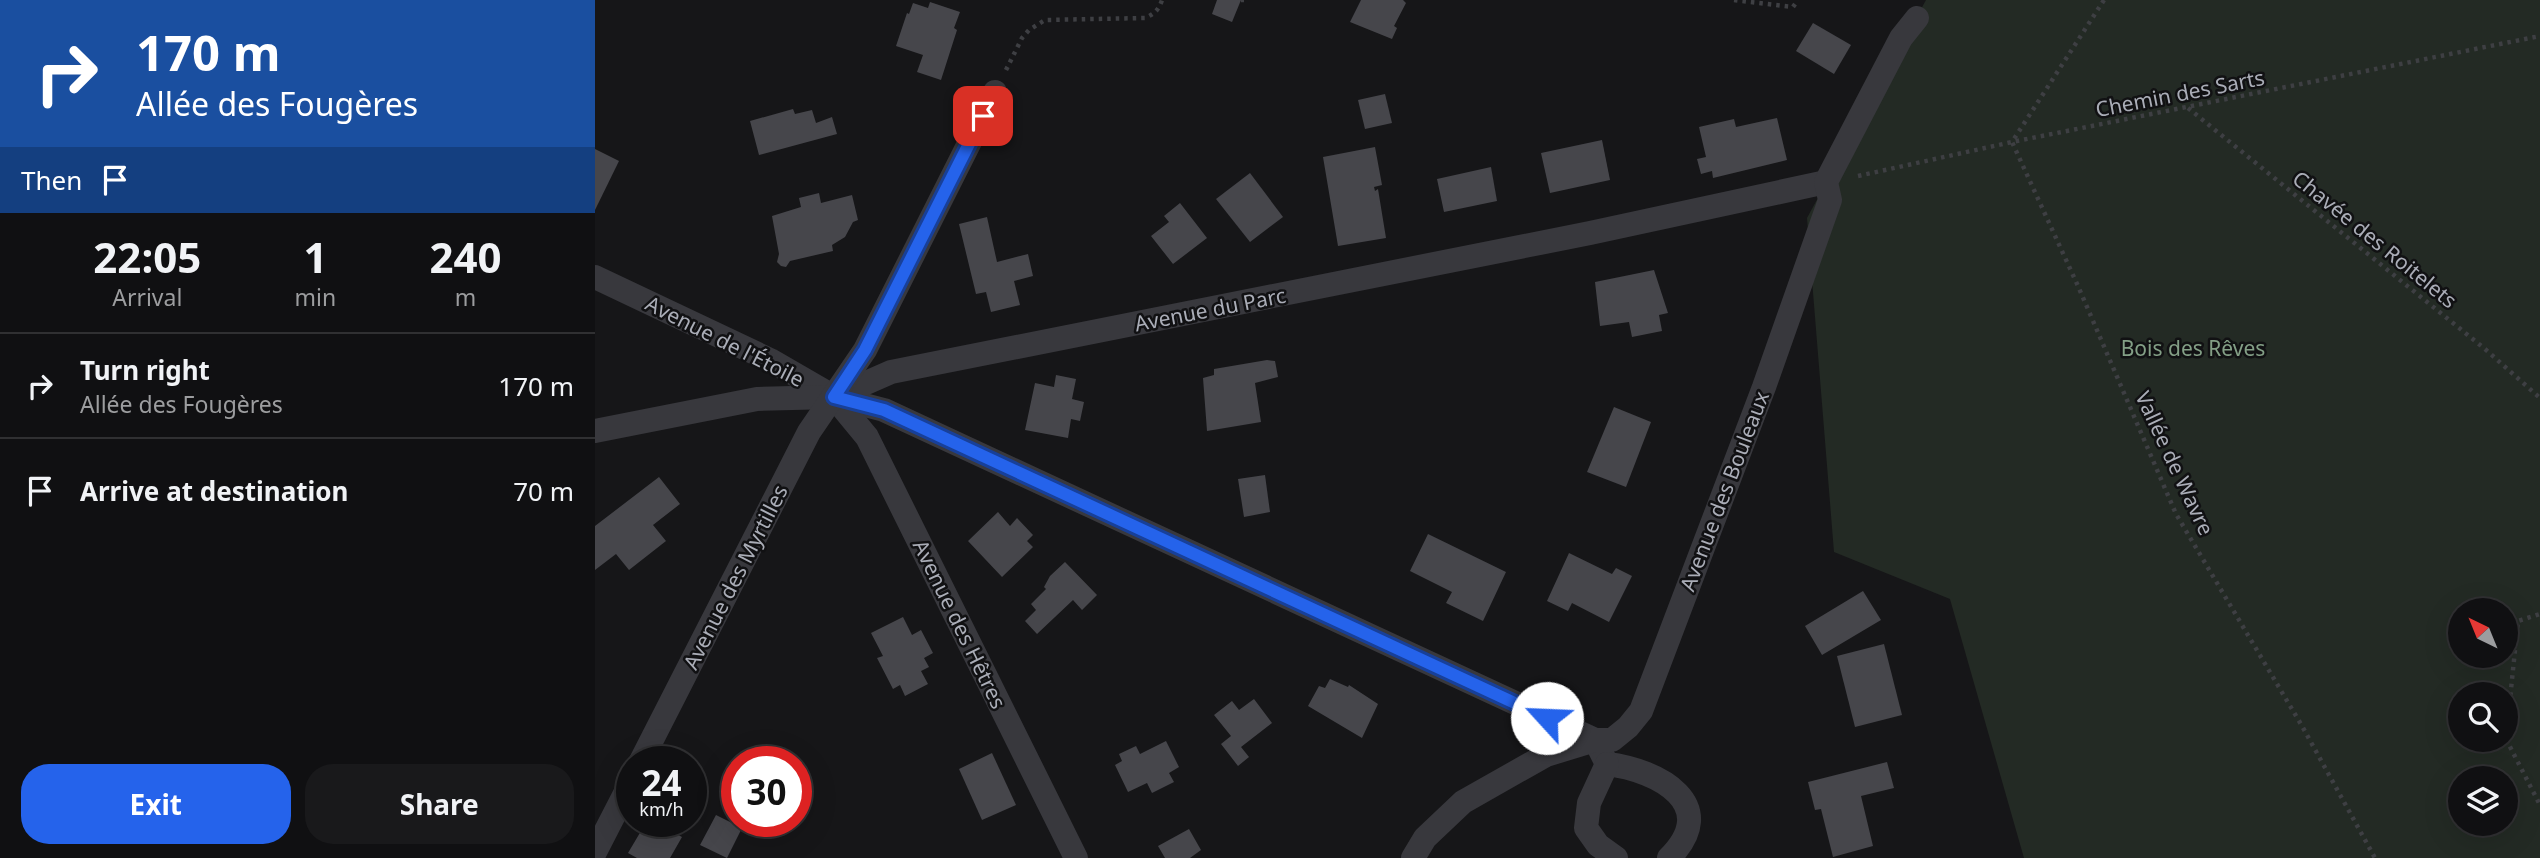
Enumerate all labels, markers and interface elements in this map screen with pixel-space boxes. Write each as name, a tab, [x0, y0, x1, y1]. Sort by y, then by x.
text: 170 m	[136, 19, 281, 85]
icon: right	[21, 28, 112, 119]
street label: Chemin des Sarts	[2093, 63, 2267, 123]
text: Allée des Fougères	[136, 82, 418, 125]
pin	[953, 86, 1013, 146]
icon: arrive	[964, 97, 1002, 135]
icon: arrive	[96, 161, 134, 199]
text: Then	[21, 162, 82, 198]
street label: Chavée des Roitelets	[2287, 164, 2463, 314]
text: 22:05	[93, 228, 201, 285]
text: 1	[303, 228, 327, 285]
text: 240	[430, 228, 502, 285]
text: Arrival	[112, 281, 182, 313]
text: min	[295, 281, 336, 313]
text: m	[455, 281, 476, 313]
street label: Avenue du Parc	[1132, 281, 1288, 337]
street label: Avenue de l'Étoile	[641, 289, 809, 393]
park label: Bois des Rêves	[2121, 334, 2265, 362]
text: Turn right	[80, 352, 210, 388]
icon: right	[21, 367, 59, 405]
text: 170 m	[498, 368, 574, 404]
street label: Vallée de Wavre	[2129, 386, 2221, 540]
street label: Avenue des Bouleaux	[1673, 387, 1775, 595]
text: Allée des Fougères	[80, 388, 283, 420]
icon: arrive	[21, 472, 59, 510]
text: Arrive at destination	[80, 473, 349, 509]
text: 70 m	[513, 473, 574, 509]
street label: Avenue des Myrtilles	[676, 480, 794, 674]
street label: Avenue des Hêtres	[907, 535, 1013, 713]
north arrow	[2448, 598, 2518, 668]
map controls	[2448, 598, 2518, 836]
position arrow	[1510, 681, 1584, 755]
button: search	[2448, 682, 2518, 752]
speed limit sign: 30	[721, 746, 812, 837]
text: 24	[641, 759, 682, 806]
button: Exit	[21, 764, 291, 844]
button: Share	[305, 764, 574, 844]
button: layers	[2448, 766, 2518, 836]
text: km/h	[639, 797, 684, 821]

